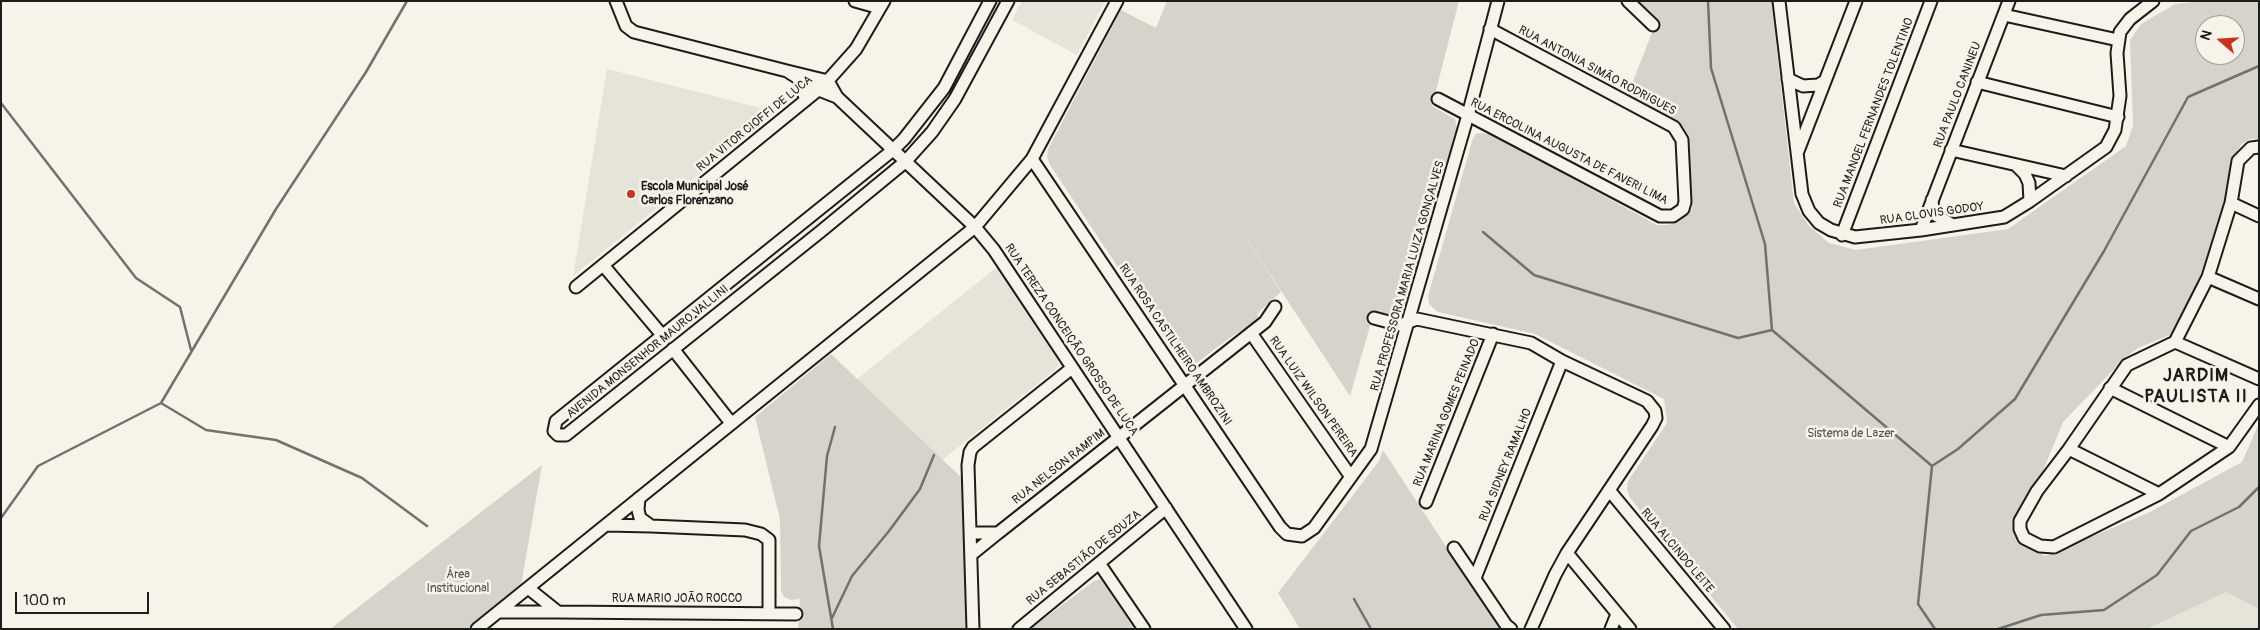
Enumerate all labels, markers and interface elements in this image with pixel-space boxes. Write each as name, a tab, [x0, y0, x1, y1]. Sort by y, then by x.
north arrow	[2195, 15, 2245, 65]
street label: RUA MANOEL FERNANDES TOLENTINO	[1831, 16, 1917, 210]
street label: RUA ANTONIA SIMÃO RODRIGUES	[1516, 23, 1678, 119]
text: N	[2197, 28, 2216, 43]
street label: RUA PAULO CANINEU	[1931, 40, 1985, 150]
street label: RUA VITOR CIOFFI DE LUCA	[694, 73, 816, 175]
street label: RUA ERCOLINA AUGUSTA DE FAVERI LIMA	[1468, 96, 1670, 208]
street label: RUA PROFESSORA MARIA LUIZA GONÇALVES	[1368, 159, 1448, 393]
place label: Escola Municipal José Carlos Florenzano	[641, 180, 749, 208]
marker: Escola Municipal José Carlos Florenzano	[625, 188, 637, 200]
street label: RUA CLOVIS GODOY	[1879, 200, 1985, 228]
street label: RUA TEREZA CONCEIÇÃO GROSSO DE LUCA	[1001, 241, 1141, 439]
street label: RUA ROSA CASTILHEIRO AMBROZINI	[1115, 262, 1235, 428]
street label: AVENIDA MONSENHOR MAURO VALLINI	[564, 282, 732, 422]
street label: RUA LUIZ WILSON PEREIRA	[1266, 334, 1360, 460]
street label: RUA MARINA GOMES PEINADO	[1411, 337, 1483, 489]
district label: JARDIM PAULISTA II	[2143, 365, 2249, 408]
street label: RUA SIDNEY RAMALHO	[1477, 407, 1535, 523]
street label: RUA NELSON RAMPIM	[1010, 426, 1108, 508]
park label: Sistema de Lazer	[1807, 427, 1895, 441]
street label: RUA ALCINDO LEITE	[1637, 506, 1717, 596]
street label: RUA SEBASTIÃO DE SOUZA	[1024, 507, 1144, 609]
park label: Área Institucional	[427, 568, 489, 596]
scale bar	[18, 582, 151, 614]
text: 100 m	[23, 591, 66, 610]
street label: RUA MARIO JOÃO ROCCO	[612, 592, 742, 606]

